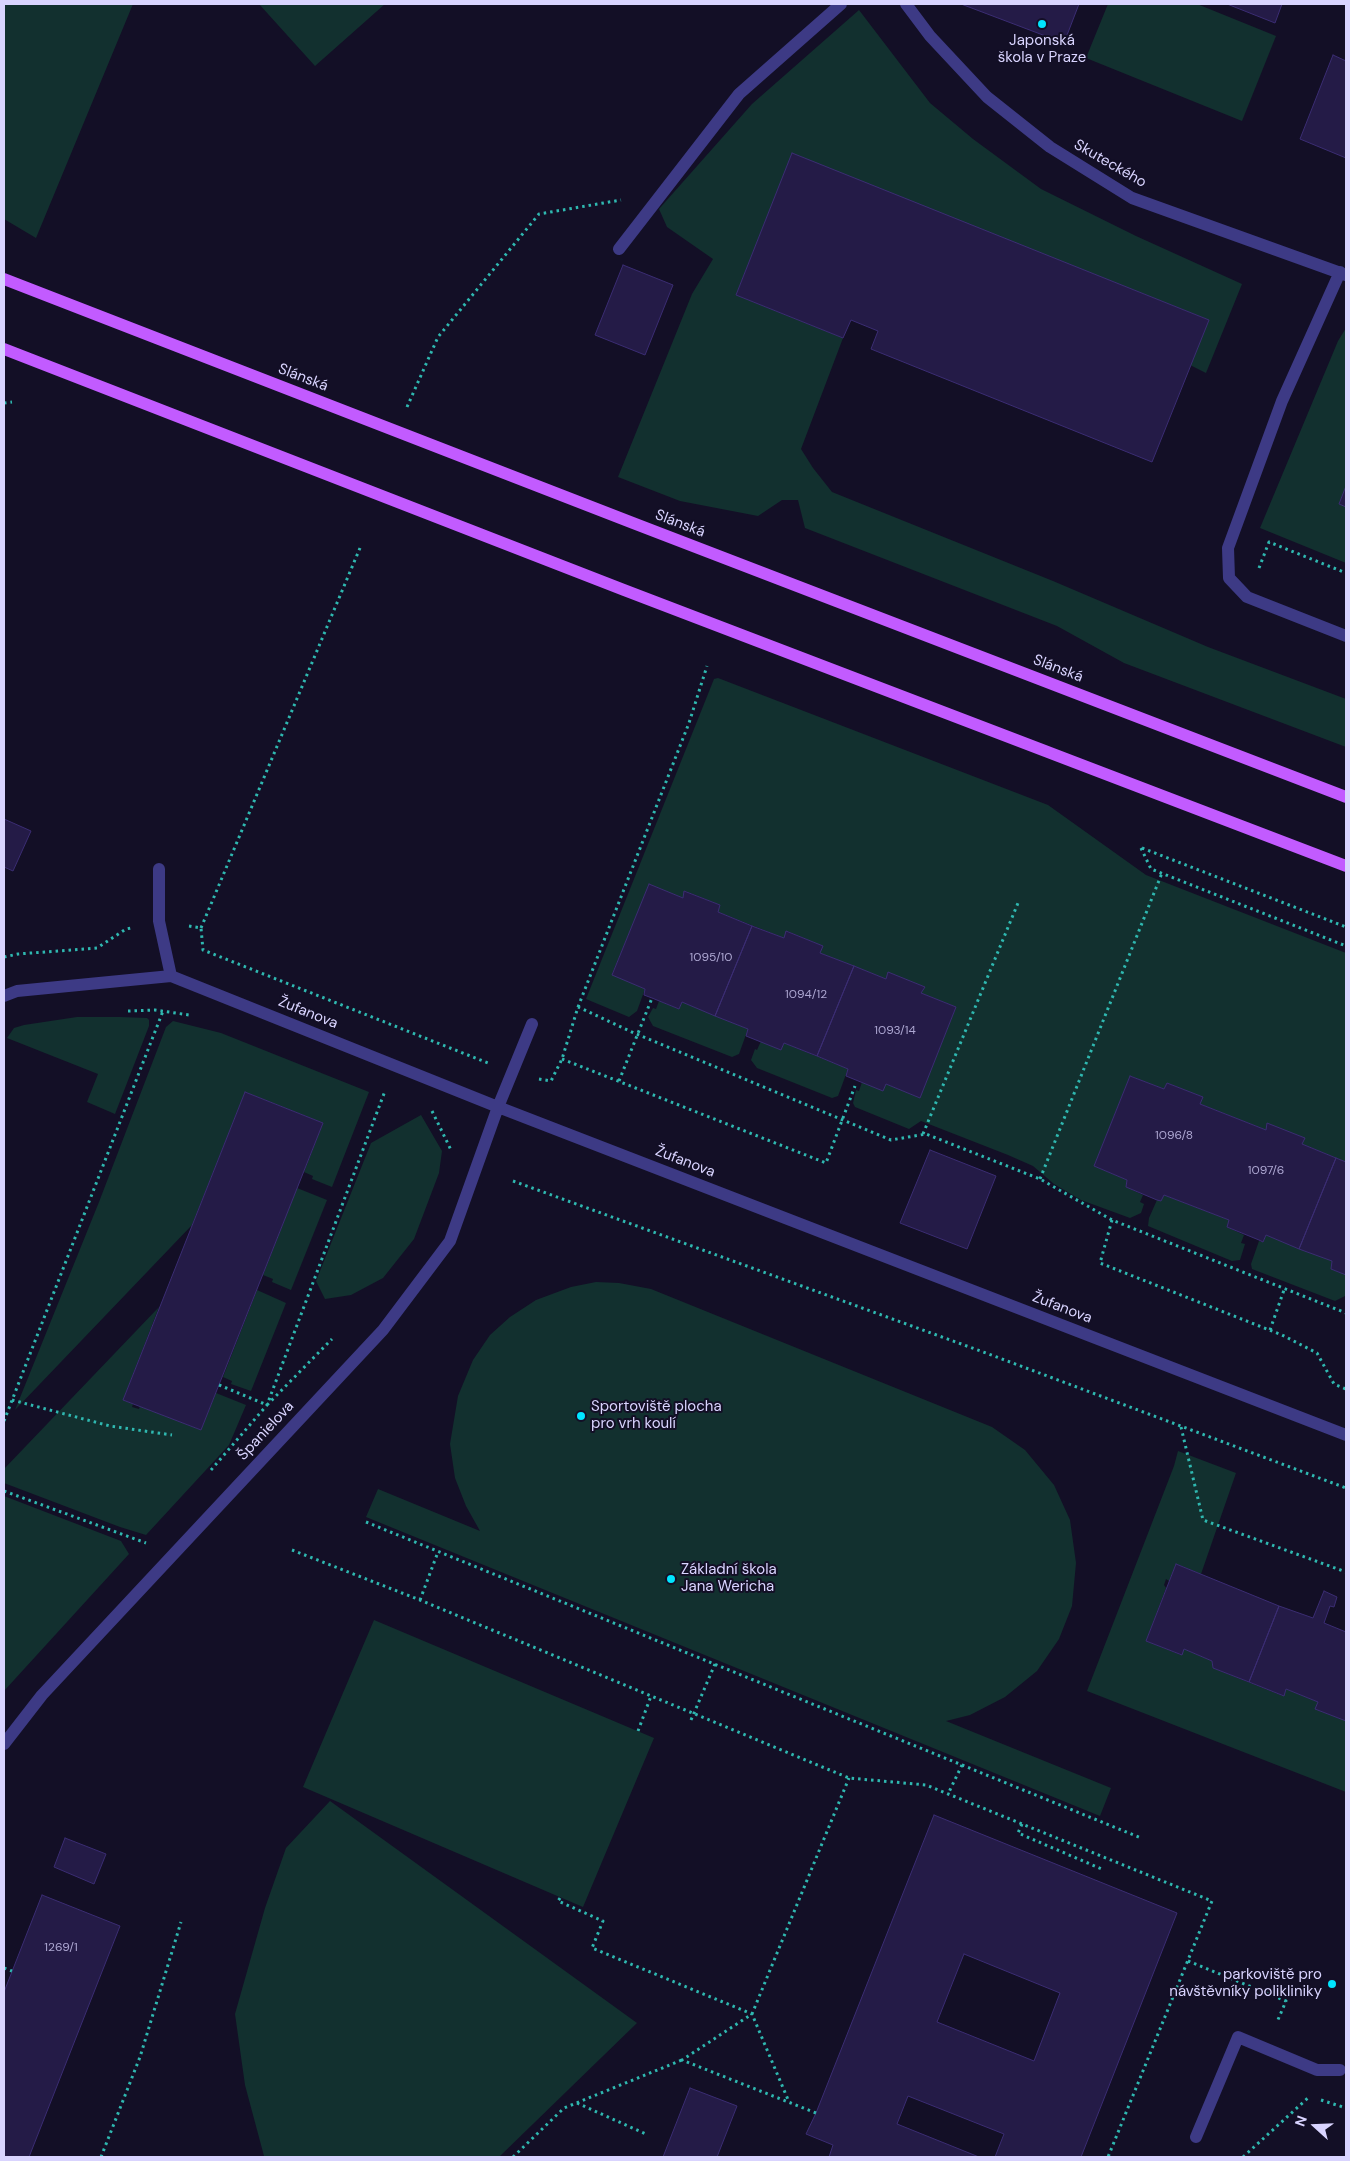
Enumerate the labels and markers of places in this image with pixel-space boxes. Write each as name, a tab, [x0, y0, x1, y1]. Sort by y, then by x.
marker: Japonská škola v Praze	[1036, 18, 1048, 30]
place label: Japonská škola v Praze	[998, 32, 1086, 67]
place label: Sportoviště plocha pro vrh koulí	[591, 1398, 722, 1433]
marker: Sportoviště plocha pro vrh koulí	[575, 1410, 587, 1422]
place label: Základní škola Jana Wericha	[681, 1561, 777, 1596]
marker: Základní škola Jana Wericha	[665, 1573, 677, 1585]
place label: parkoviště pro návštěvníky polikliniky	[1169, 1966, 1322, 2001]
marker: parkoviště pro návštěvníky polikliniky	[1326, 1978, 1338, 1990]

